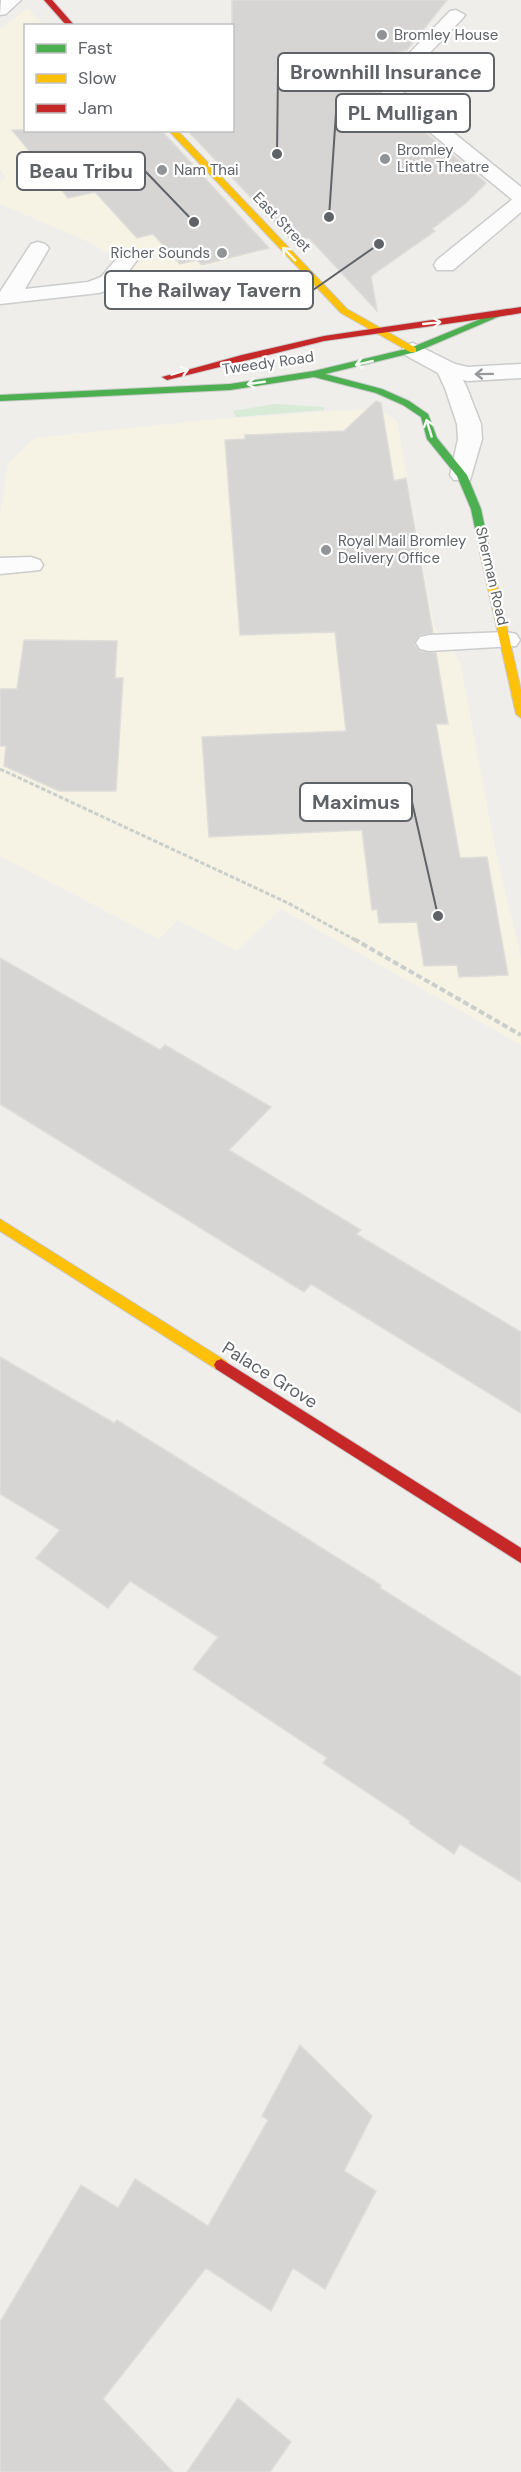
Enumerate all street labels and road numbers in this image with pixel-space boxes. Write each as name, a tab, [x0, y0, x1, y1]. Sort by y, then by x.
street label: East Street	[248, 188, 316, 256]
street label: Tweedy Road	[221, 347, 315, 379]
street label: Sherman Road	[471, 525, 513, 627]
street label: Palace Grove	[218, 1336, 322, 1414]

